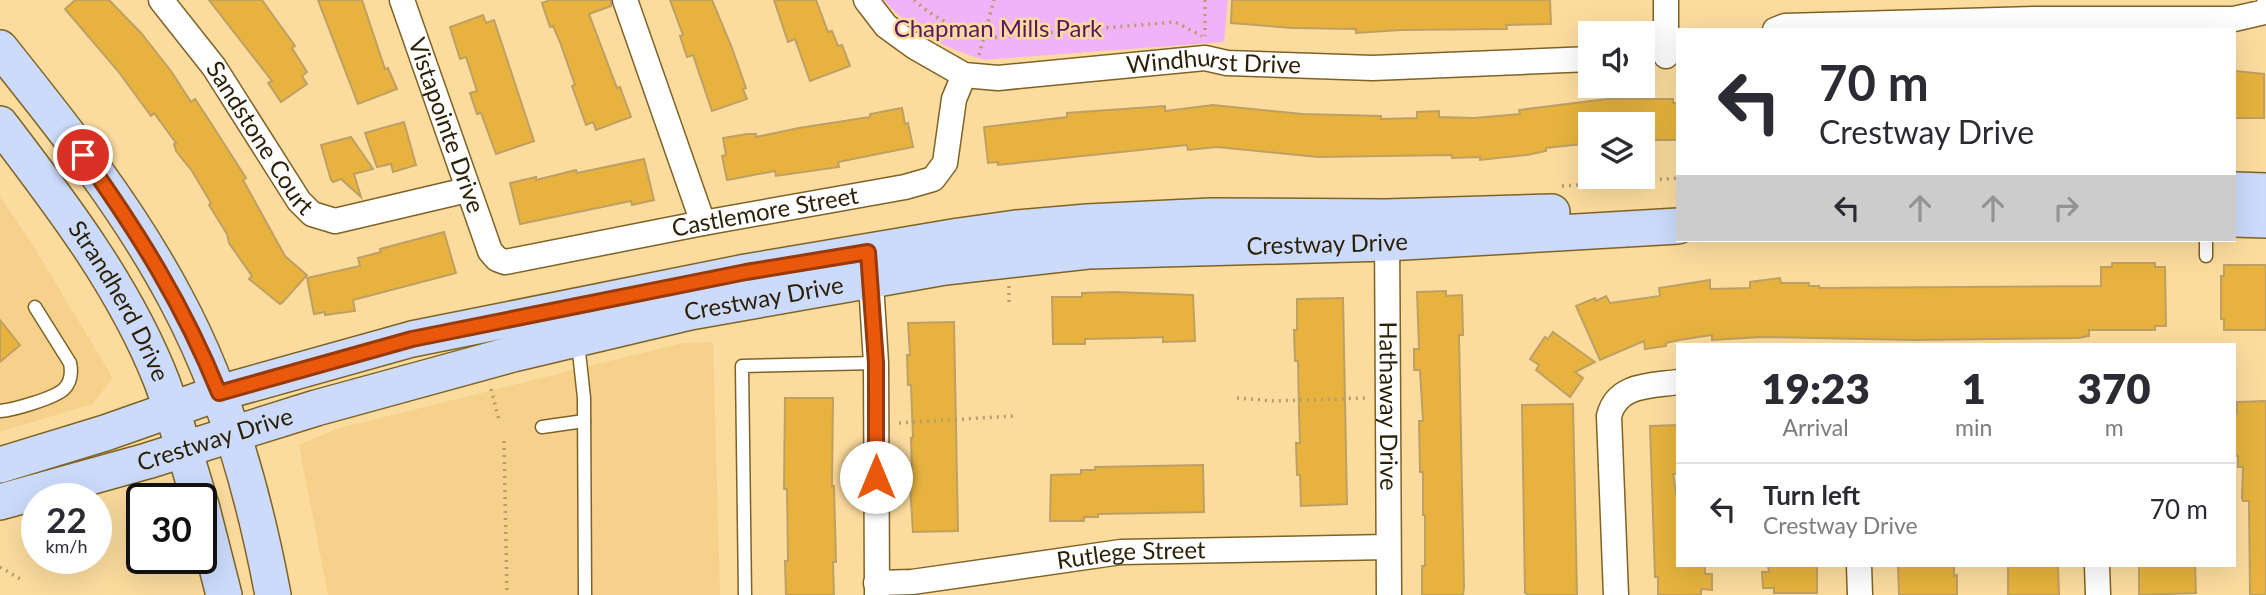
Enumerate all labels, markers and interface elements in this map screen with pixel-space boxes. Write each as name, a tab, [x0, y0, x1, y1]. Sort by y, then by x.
park label: Chapman Mills Park	[894, 13, 1103, 42]
map controls	[1578, 21, 1655, 189]
button: sound	[1578, 21, 1655, 98]
street label: Vistapointe Drive	[403, 34, 491, 216]
street label: Windhurst Drive	[1125, 42, 1301, 79]
text: 70 m	[1819, 53, 1929, 111]
street label: Sandstone Court	[201, 55, 321, 221]
icon: left	[1704, 56, 1795, 147]
button: layers	[1578, 112, 1655, 189]
text: Crestway Drive	[1819, 112, 2034, 151]
pin	[53, 125, 113, 185]
icon: arrive	[64, 136, 102, 174]
street label: Castlemore Street	[669, 180, 861, 242]
icon: left	[1828, 189, 1866, 227]
icon: ahead	[1901, 189, 1939, 227]
icon: ahead	[1974, 189, 2012, 227]
icon: right	[2047, 189, 2085, 227]
street label: Strandherd Drive	[63, 215, 176, 385]
street label: Crestway Drive	[1246, 226, 1409, 260]
street label: Crestway Drive	[682, 269, 846, 326]
street label: Hathaway Drive	[1375, 321, 1404, 491]
text: 19:23	[1761, 363, 1870, 413]
text: 1	[1962, 363, 1986, 413]
text: 370	[2078, 363, 2151, 413]
street label: Crestway Drive	[134, 400, 296, 476]
text: Arrival	[1782, 413, 1849, 441]
text: min	[1955, 413, 1992, 441]
text: m	[2105, 413, 2124, 441]
position arrow	[839, 440, 913, 514]
text: Turn left	[1763, 479, 1860, 511]
speed limit sign: 30	[126, 483, 217, 574]
icon: left	[1704, 490, 1742, 528]
text: 70 m	[2150, 493, 2208, 525]
text: 22	[46, 498, 87, 540]
text: Crestway Drive	[1763, 511, 1918, 539]
street label: Rutlege Street	[1055, 534, 1206, 574]
text: km/h	[45, 535, 88, 557]

